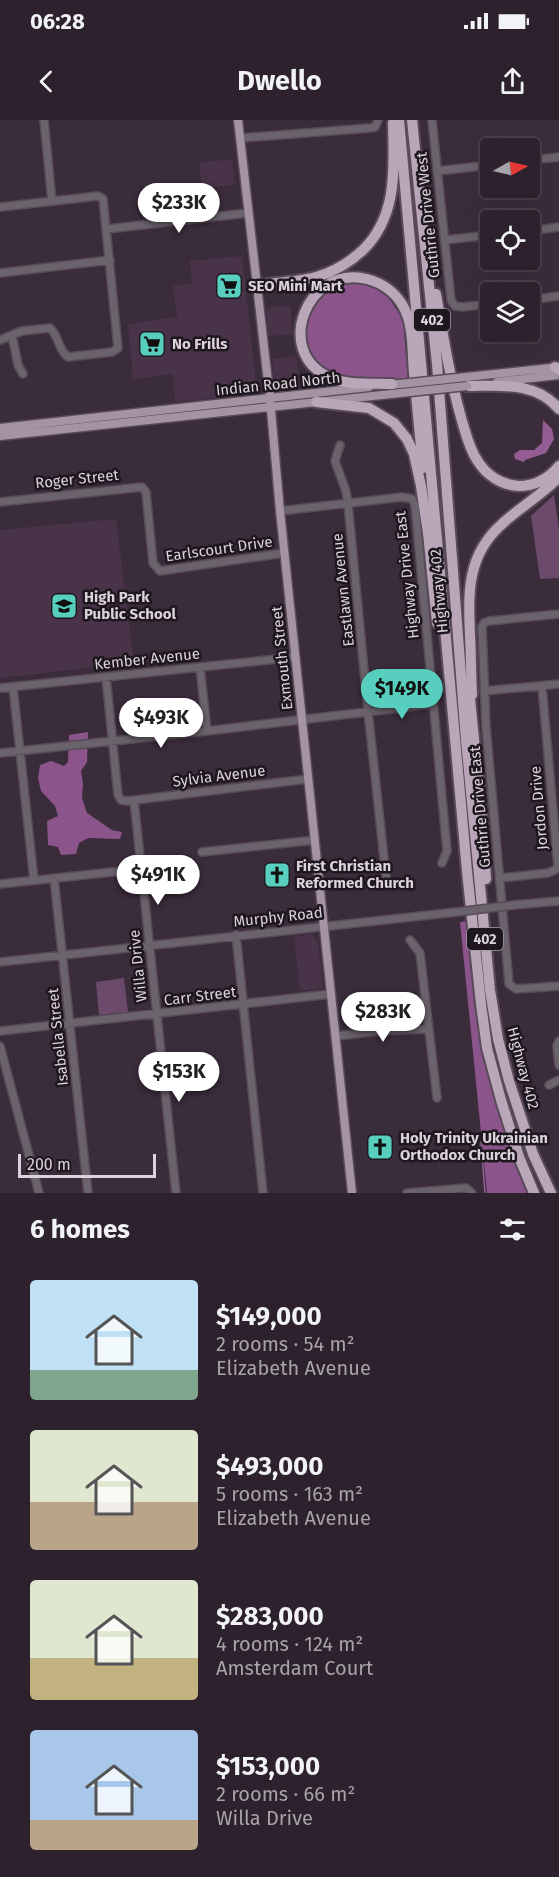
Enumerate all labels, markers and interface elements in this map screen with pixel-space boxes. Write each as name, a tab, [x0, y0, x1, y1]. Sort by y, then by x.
text: 06:28	[30, 8, 85, 35]
icon: back	[30, 65, 63, 98]
text: Dwello	[237, 65, 322, 97]
icon: share	[496, 65, 529, 98]
north arrow	[480, 138, 540, 198]
map controls	[480, 138, 540, 342]
street label: Guthrie Drive West	[412, 151, 444, 279]
pin: $233K	[137, 183, 221, 234]
text: $233K	[152, 190, 206, 214]
button: locate	[480, 210, 540, 270]
supermarket icon: SEO Mini Mart	[214, 271, 244, 301]
place label: SEO Mini Mart	[248, 277, 343, 295]
button: layers	[480, 282, 540, 342]
road number: 402	[414, 309, 450, 331]
supermarket icon: No Frills	[137, 329, 167, 359]
place label: No Frills	[172, 335, 227, 353]
street label: Indian Road North	[215, 369, 341, 399]
street label: Roger Street	[34, 466, 120, 492]
street label: Highway Drive East	[391, 510, 423, 640]
street label: Eastlawn Avenue	[328, 532, 358, 648]
street label: Earlscourt Drive	[164, 533, 274, 565]
street label: Highway 402	[426, 548, 452, 634]
place label: High Park Public School	[84, 588, 177, 623]
school or university icon: High Park Public School	[49, 591, 79, 621]
street label: Exmouth Street	[268, 605, 296, 711]
street label: Kember Avenue	[93, 644, 201, 674]
pin: $149K	[360, 669, 444, 720]
text: $149K	[375, 676, 429, 700]
pin: $493K	[119, 698, 203, 749]
text: $493K	[133, 705, 189, 729]
street label: Guthrie Drive East	[466, 745, 494, 869]
street label: Sylvia Avenue	[172, 761, 266, 791]
street label: Jordon Drive	[526, 765, 552, 851]
pin: $491K	[116, 855, 200, 906]
place label: First Christian Reformed Church	[296, 857, 414, 892]
church icon: First Christian Reformed Church	[262, 860, 292, 890]
text: $491K	[131, 862, 185, 886]
street label: Murphy Road	[232, 903, 324, 931]
road number: 402	[467, 928, 503, 950]
street label: Willa Drive	[125, 929, 151, 1003]
street label: Carr Street	[163, 983, 238, 1009]
street label: Isabella Street	[44, 987, 72, 1087]
pin: $283K	[341, 992, 425, 1043]
text: $283K	[355, 999, 411, 1023]
street label: Highway 402	[503, 1025, 543, 1111]
pin: $153K	[137, 1052, 221, 1103]
text: $153K	[152, 1059, 206, 1083]
place label: Holy Trinity Ukrainian Orthodox Church	[400, 1129, 548, 1164]
church icon: Holy Trinity Ukrainian Orthodox Church	[365, 1132, 395, 1162]
scale bar	[18, 1151, 156, 1178]
text: 200 m	[27, 1155, 71, 1174]
icon: filters	[496, 1213, 529, 1246]
text: 6 homes	[30, 1214, 130, 1245]
text: $149,000	[216, 1301, 322, 1332]
icon: home	[78, 1304, 150, 1376]
text: 2 rooms · 54 m²	[216, 1332, 355, 1356]
text: Elizabeth Avenue	[216, 1356, 371, 1380]
text: $493,000	[216, 1451, 324, 1482]
icon: home	[78, 1454, 150, 1526]
text: 5 rooms · 163 m²	[216, 1482, 363, 1506]
text: Elizabeth Avenue	[216, 1506, 371, 1530]
text: $283,000	[216, 1601, 324, 1632]
icon: home	[78, 1604, 150, 1676]
text: 4 rooms · 124 m²	[216, 1632, 363, 1656]
text: Amsterdam Court	[216, 1656, 373, 1680]
text: $153,000	[216, 1751, 320, 1782]
icon: home	[78, 1754, 150, 1826]
text: 2 rooms · 66 m²	[216, 1782, 355, 1806]
text: Willa Drive	[216, 1806, 313, 1830]

